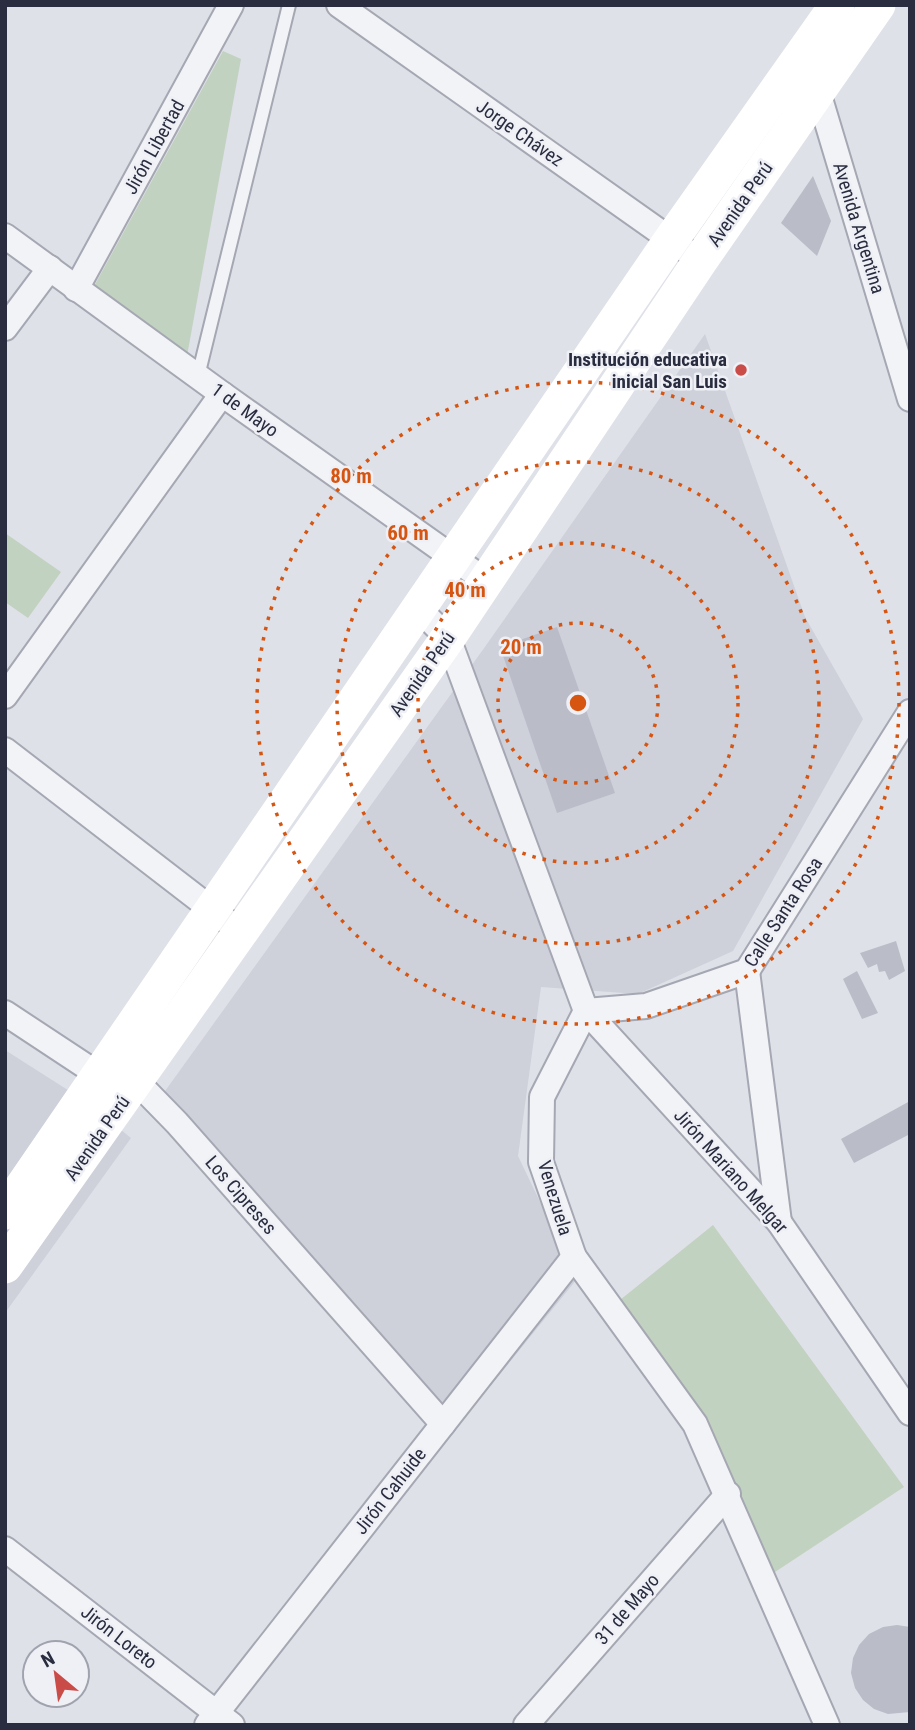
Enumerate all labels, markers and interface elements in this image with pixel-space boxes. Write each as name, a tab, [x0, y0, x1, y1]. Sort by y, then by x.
street label: Jorge Chávez	[472, 95, 568, 171]
street label: Jirón Libertad	[119, 96, 189, 198]
street label: Avenida Perú	[702, 157, 778, 251]
street label: Avenida Argentina	[828, 160, 890, 296]
place label: Institución educativa inicial San Luis	[568, 348, 727, 393]
marker: Institución educativa inicial San Luis	[733, 362, 749, 378]
street label: 1 de Mayo	[207, 378, 283, 442]
text: 80 m	[330, 464, 372, 488]
text: 60 m	[387, 521, 429, 545]
text: 40 m	[444, 578, 486, 602]
street label: Avenida Perú	[384, 627, 460, 721]
text: 20 m	[500, 635, 542, 659]
centre of rings	[566, 691, 590, 715]
street label: Calle Santa Rosa	[739, 853, 827, 971]
street label: Avenida Perú	[59, 1091, 135, 1185]
street label: Jirón Mariano Melgar	[669, 1104, 793, 1238]
street label: Los Cipreses	[201, 1151, 281, 1239]
street label: Venezuela	[533, 1158, 577, 1238]
street label: Jirón Cahuide	[349, 1443, 431, 1539]
street label: 31 de Mayo	[590, 1569, 664, 1649]
street label: Jirón Loreto	[76, 1600, 162, 1674]
north arrow	[21, 1639, 91, 1709]
text: N	[37, 1647, 59, 1672]

